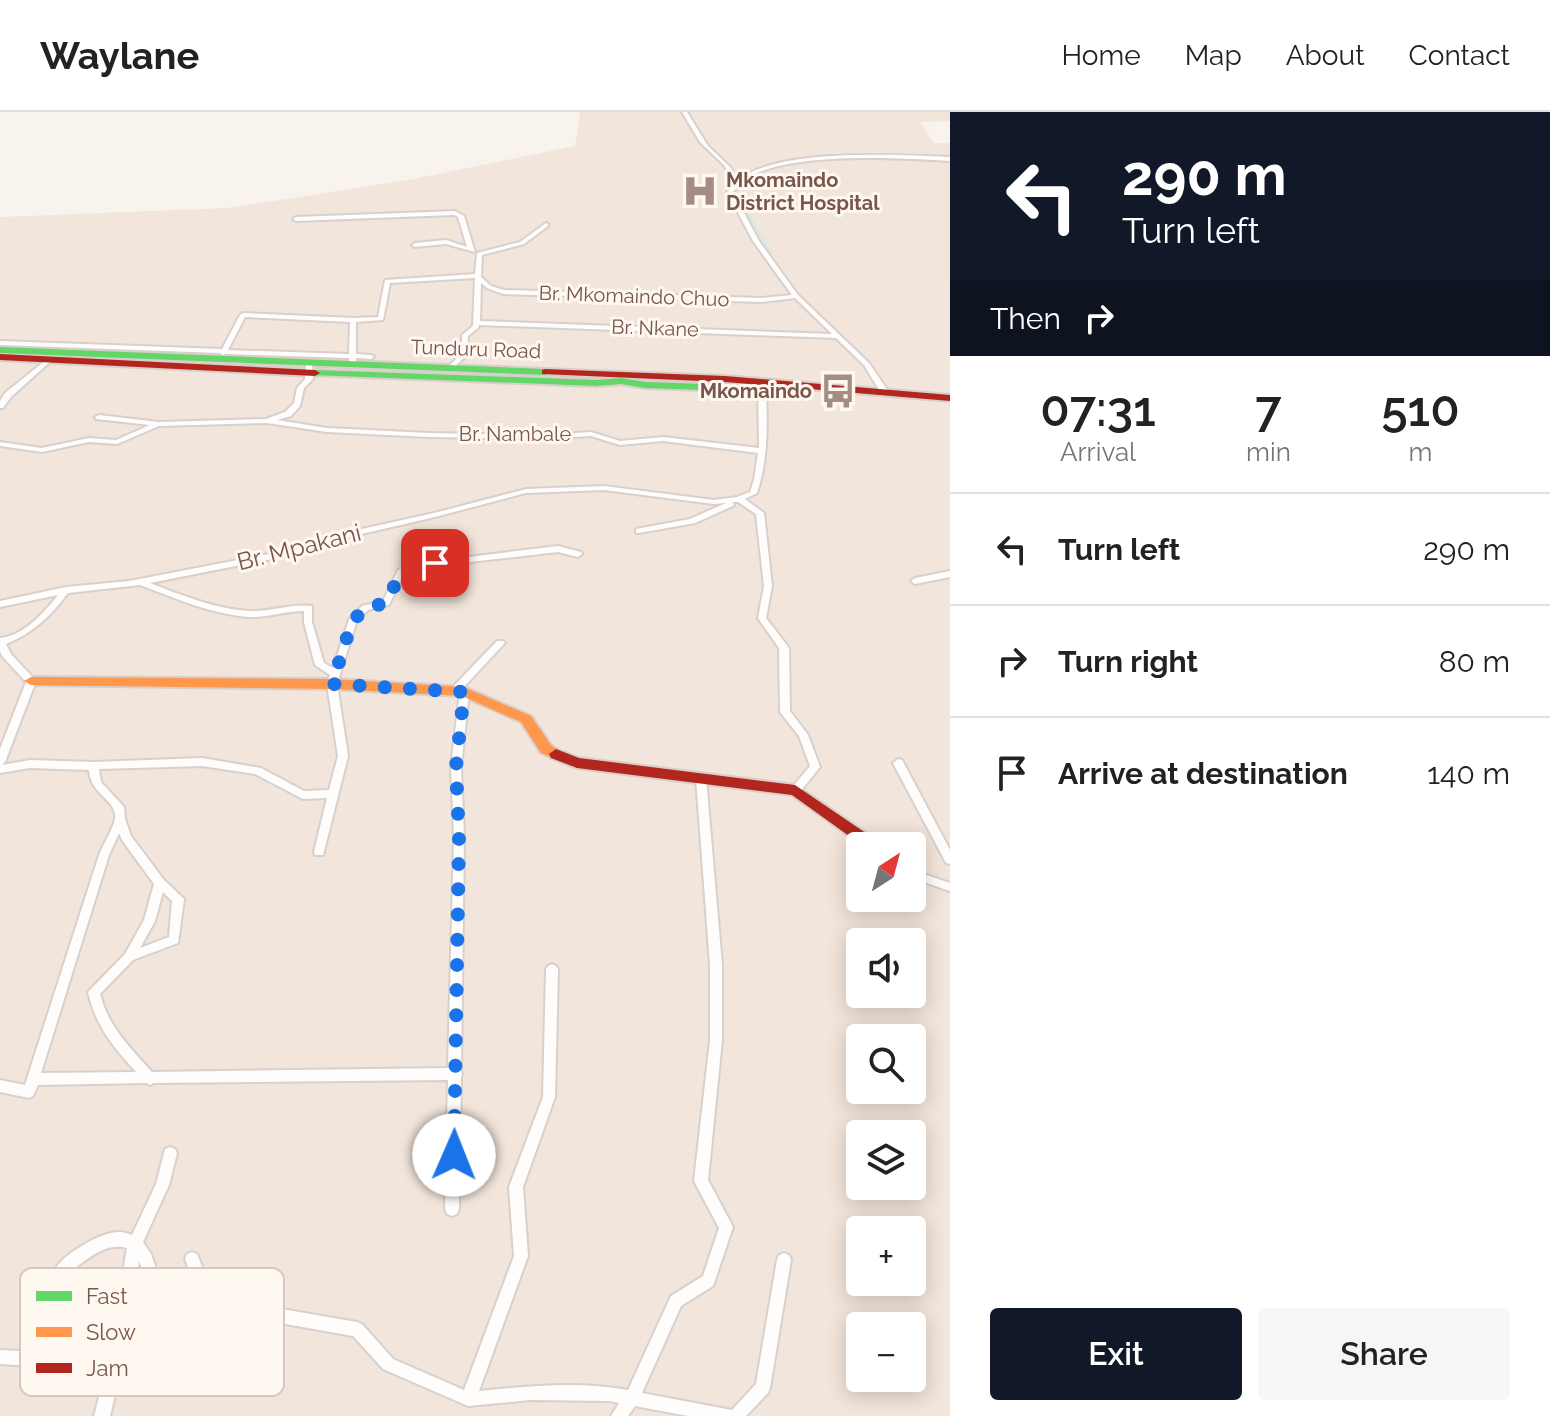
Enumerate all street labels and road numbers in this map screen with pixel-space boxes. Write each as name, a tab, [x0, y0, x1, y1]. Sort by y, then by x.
street label: Br. Mkomaindo Chuo	[538, 281, 730, 311]
street label: Br. Nkane	[611, 314, 699, 342]
street label: Tunduru Road	[410, 335, 542, 363]
street label: Br. Nambale	[459, 422, 571, 446]
street label: Br. Mpakani	[234, 518, 364, 576]

